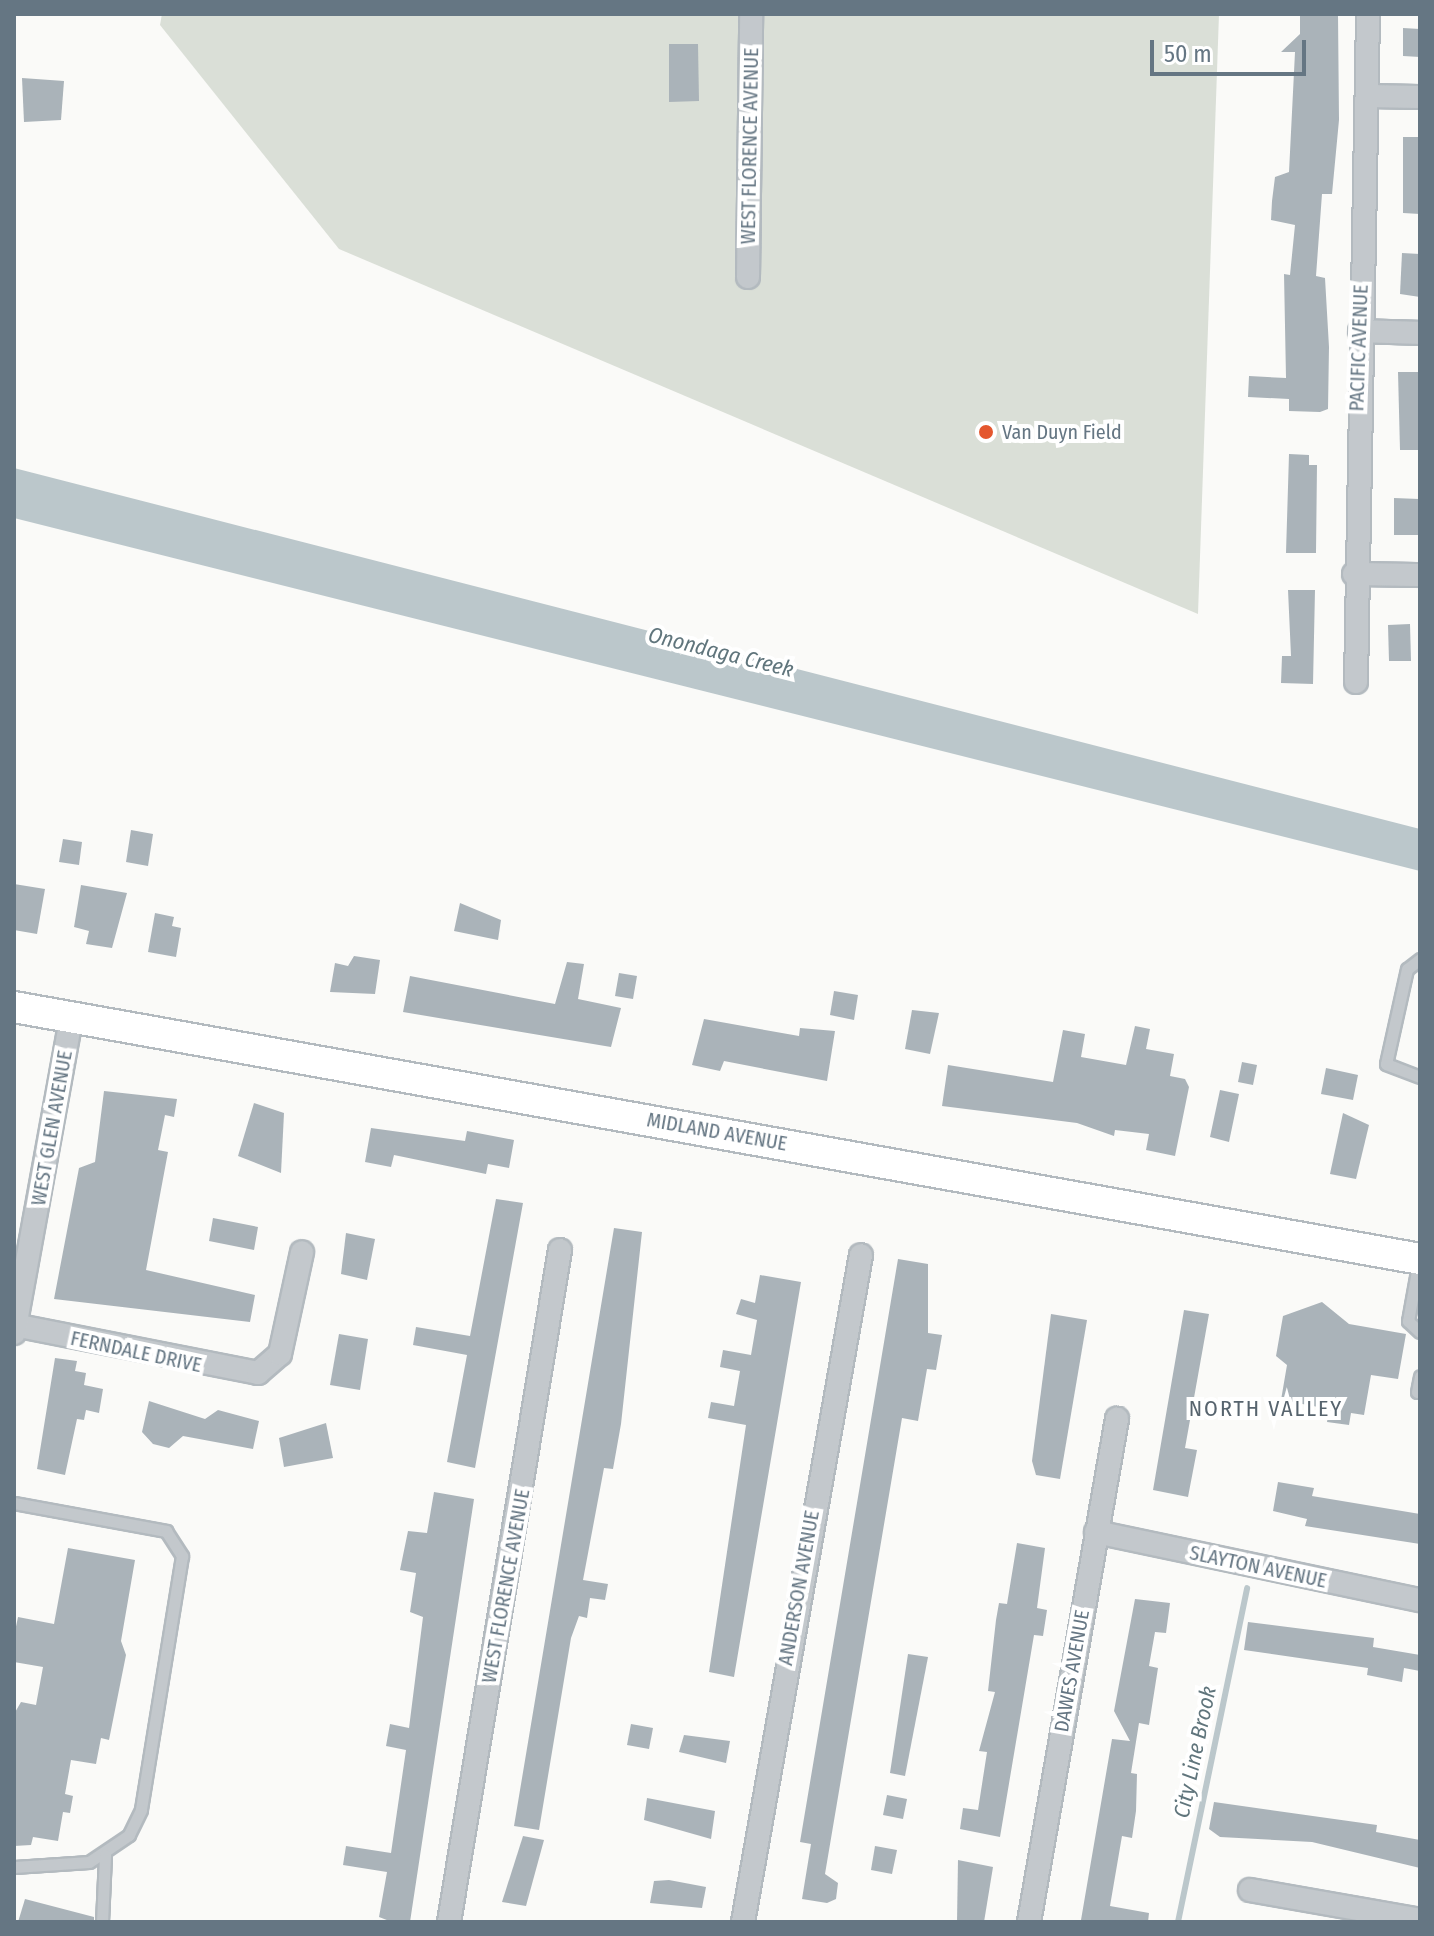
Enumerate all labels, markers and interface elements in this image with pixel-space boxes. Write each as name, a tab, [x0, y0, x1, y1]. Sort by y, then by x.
scale bar	[1154, 24, 1310, 74]
text: 50 m	[1164, 40, 1212, 68]
street label: WEST FLORENCE AVENUE	[736, 47, 764, 245]
street label: PACIFIC AVENUE	[1345, 284, 1373, 412]
place label: Van Duyn Field	[1002, 420, 1122, 444]
marker: Van Duyn Field	[977, 423, 995, 441]
water label: Onondaga Creek	[646, 621, 796, 683]
street label: WEST GLEN AVENUE	[27, 1049, 77, 1207]
street label: MIDLAND AVENUE	[645, 1108, 789, 1156]
street label: FERNDALE DRIVE	[68, 1326, 204, 1378]
district label: NORTH VALLEY	[1189, 1396, 1343, 1422]
street label: WEST FLORENCE AVENUE	[477, 1487, 535, 1685]
street label: ANDERSON AVENUE	[774, 1509, 824, 1667]
street label: SLAYTON AVENUE	[1187, 1541, 1329, 1593]
street label: DAWES AVENUE	[1049, 1608, 1095, 1734]
water label: City Line Brook	[1168, 1684, 1222, 1820]

